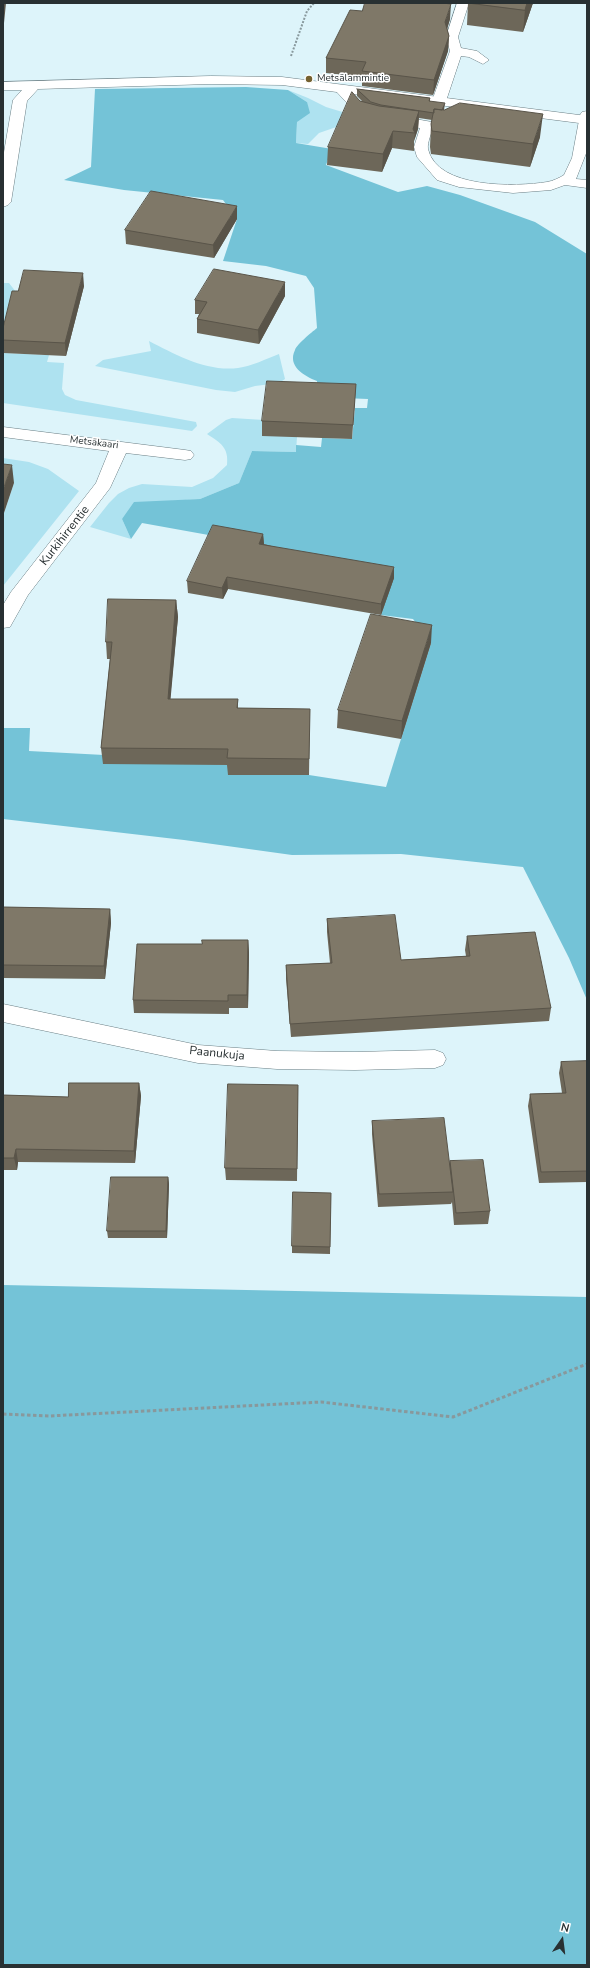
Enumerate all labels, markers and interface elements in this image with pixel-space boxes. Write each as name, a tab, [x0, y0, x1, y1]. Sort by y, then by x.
place label: Metsälammintie	[317, 73, 389, 85]
marker: Metsälammintie	[304, 74, 314, 84]
street label: Metsäkaari	[69, 434, 119, 452]
street label: Kurkihirrentie	[37, 503, 93, 569]
street label: Paanukuja	[189, 1044, 245, 1064]
north arrow	[542, 1920, 582, 1960]
text: N	[559, 1920, 571, 1936]

